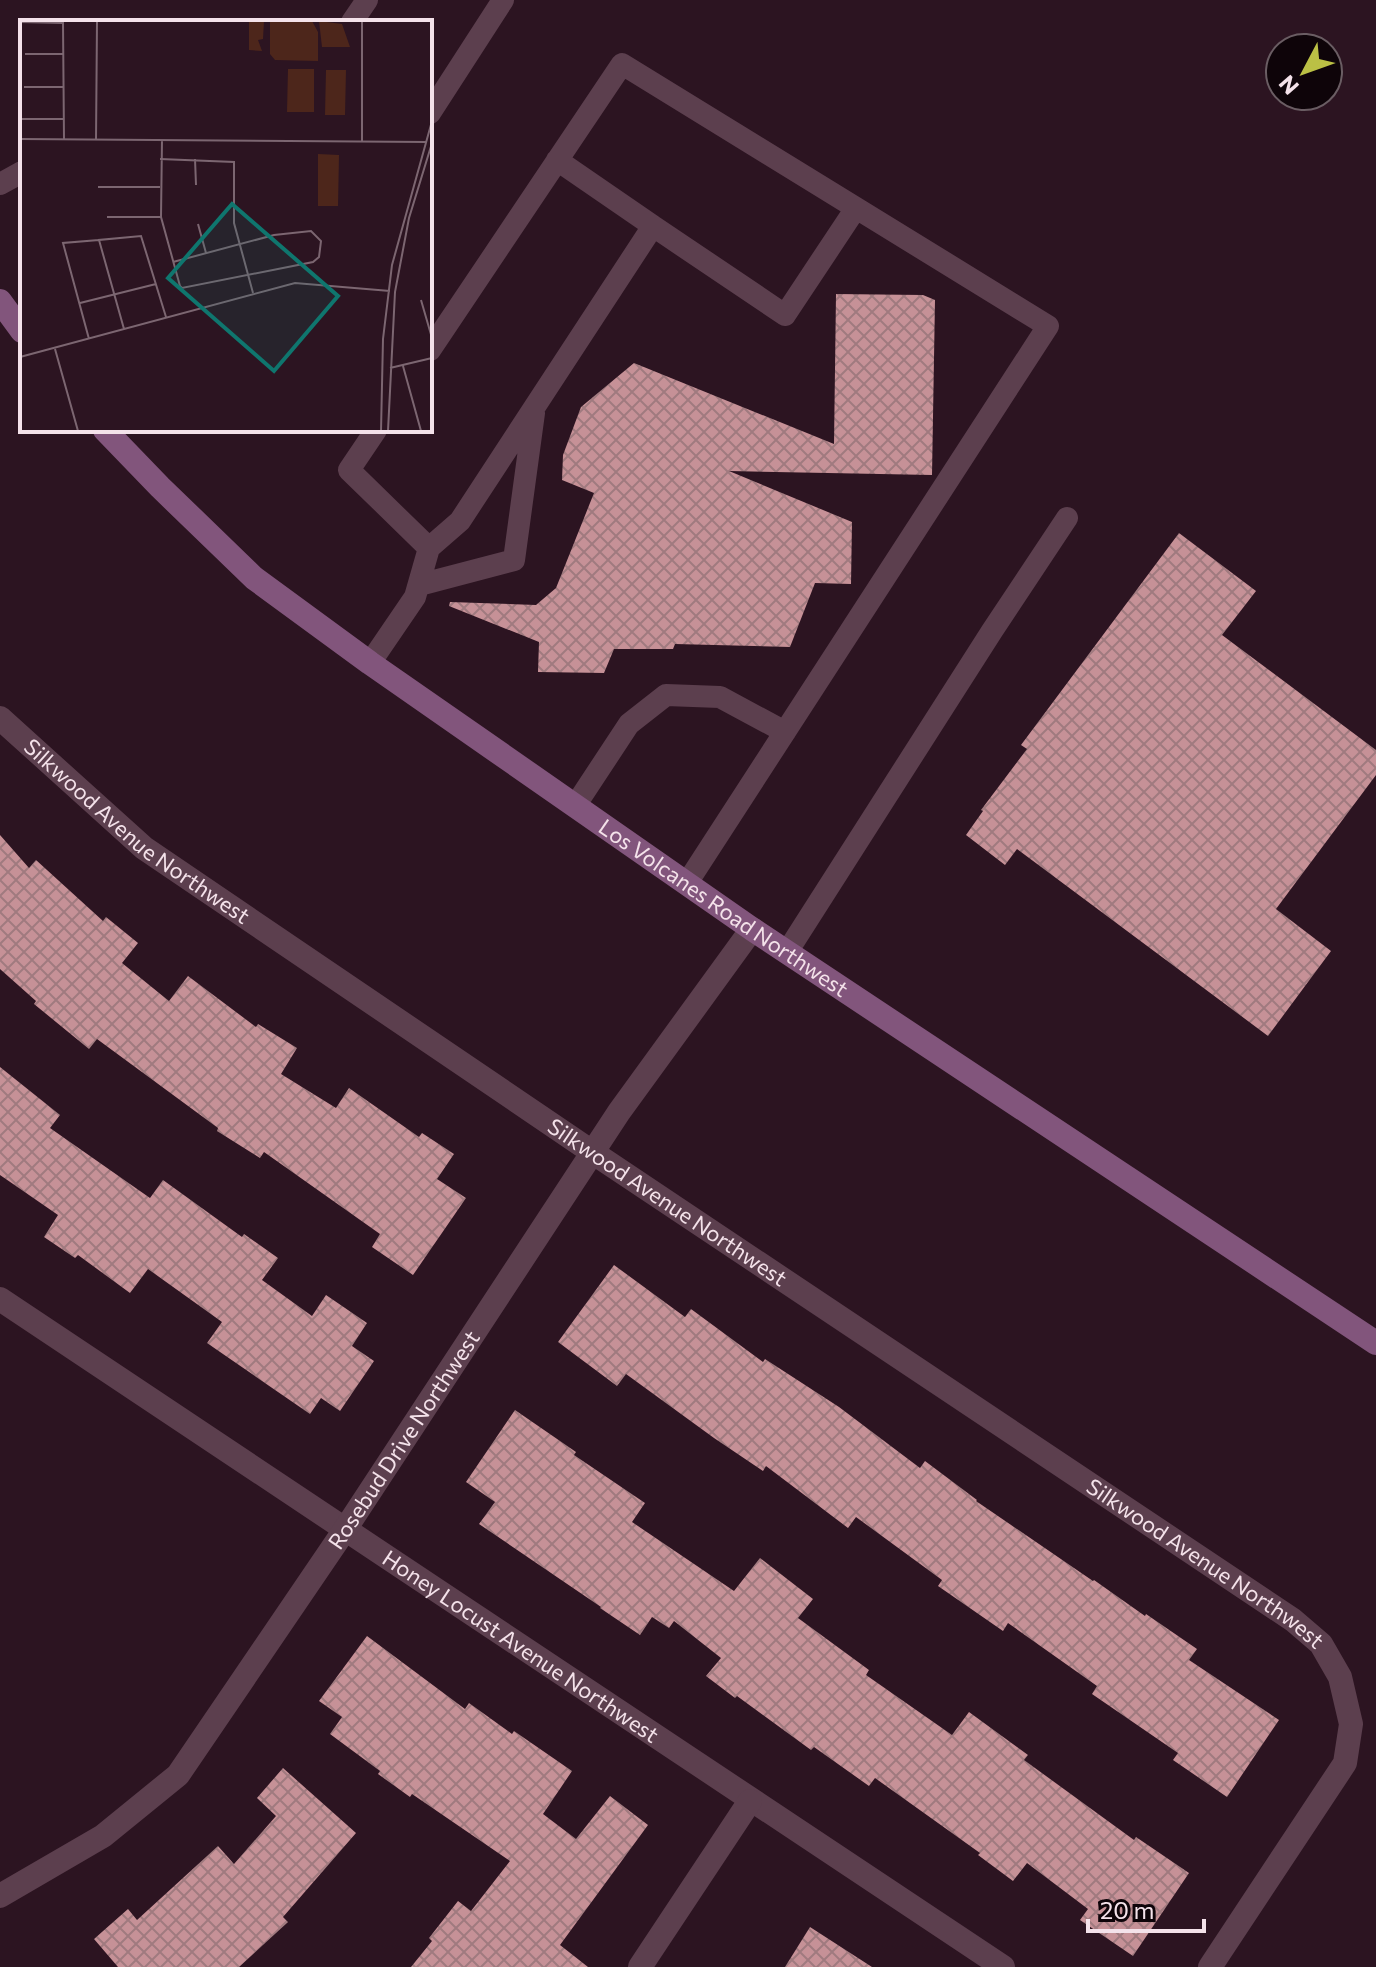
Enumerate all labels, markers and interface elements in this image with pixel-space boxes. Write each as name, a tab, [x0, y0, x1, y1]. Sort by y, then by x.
inset map	[20, 20, 432, 432]
north arrow	[1264, 32, 1344, 112]
text: N	[1273, 70, 1304, 101]
street label: Silkwood Avenue Northwest	[19, 732, 255, 929]
street label: Los Volcanes Road Northwest	[594, 813, 854, 1002]
street label: Silkwood Avenue Northwest	[543, 1112, 792, 1291]
street label: Rosebud Drive Northwest	[322, 1325, 485, 1554]
street label: Silkwood Avenue Northwest	[1082, 1472, 1330, 1654]
street label: Honey Locust Avenue Northwest	[378, 1544, 664, 1748]
scale bar	[1088, 1883, 1204, 1933]
text: 20 m	[1100, 1895, 1154, 1924]

